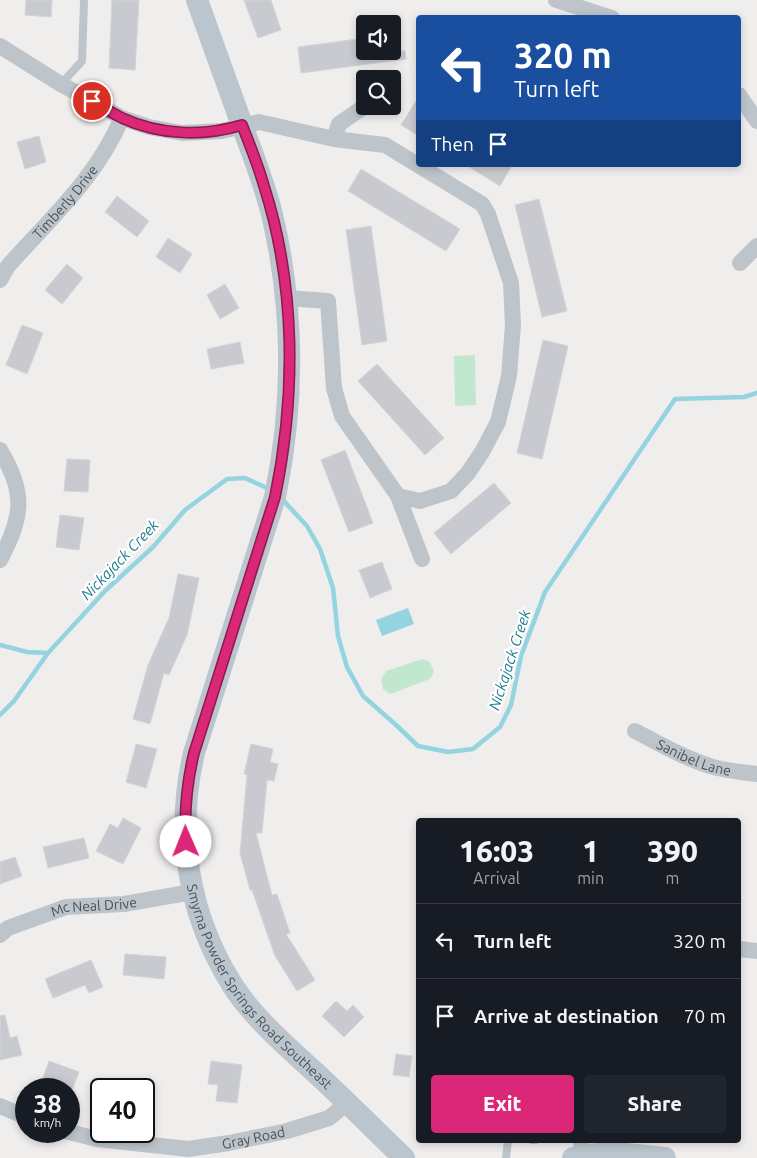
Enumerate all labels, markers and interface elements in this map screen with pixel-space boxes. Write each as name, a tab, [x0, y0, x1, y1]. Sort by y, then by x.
map controls	[356, 15, 401, 115]
button: sound	[356, 15, 401, 60]
icon: left	[431, 35, 496, 100]
text: 320 m	[514, 35, 612, 75]
button: search	[356, 70, 401, 115]
text: Turn left	[514, 76, 599, 101]
pin	[71, 80, 113, 122]
icon: arrive	[78, 87, 106, 115]
icon: arrive	[484, 130, 512, 158]
text: Then	[431, 133, 474, 155]
street label: Timberly Drive	[29, 162, 101, 242]
water label: Nickajack Creek	[77, 516, 162, 603]
water label: Nickajack Creek	[485, 607, 534, 712]
street label: Sanibel Lane	[654, 736, 732, 779]
position arrow	[159, 815, 211, 867]
text: 16:03	[459, 834, 534, 868]
text: 1	[582, 834, 599, 868]
text: 390	[647, 834, 698, 868]
text: Arrival	[473, 869, 520, 887]
text: min	[577, 869, 604, 887]
text: m	[666, 869, 679, 887]
street label: Smyrna Powder Springs Road Southeast	[184, 883, 336, 1093]
street label: Mc Neal Drive	[48, 894, 138, 920]
icon: left	[431, 927, 459, 955]
text: Turn left	[474, 930, 552, 952]
text: 320 m	[673, 930, 726, 952]
icon: arrive	[431, 1002, 459, 1030]
text: Arrive at destination	[474, 1005, 659, 1027]
text: 70 m	[684, 1005, 726, 1027]
button: Exit	[431, 1075, 574, 1133]
button: Share	[584, 1075, 726, 1133]
speed limit sign: 40	[90, 1078, 155, 1143]
text: 38	[33, 1090, 62, 1118]
text: km/h	[34, 1116, 61, 1129]
street label: Gray Road	[221, 1124, 286, 1152]

